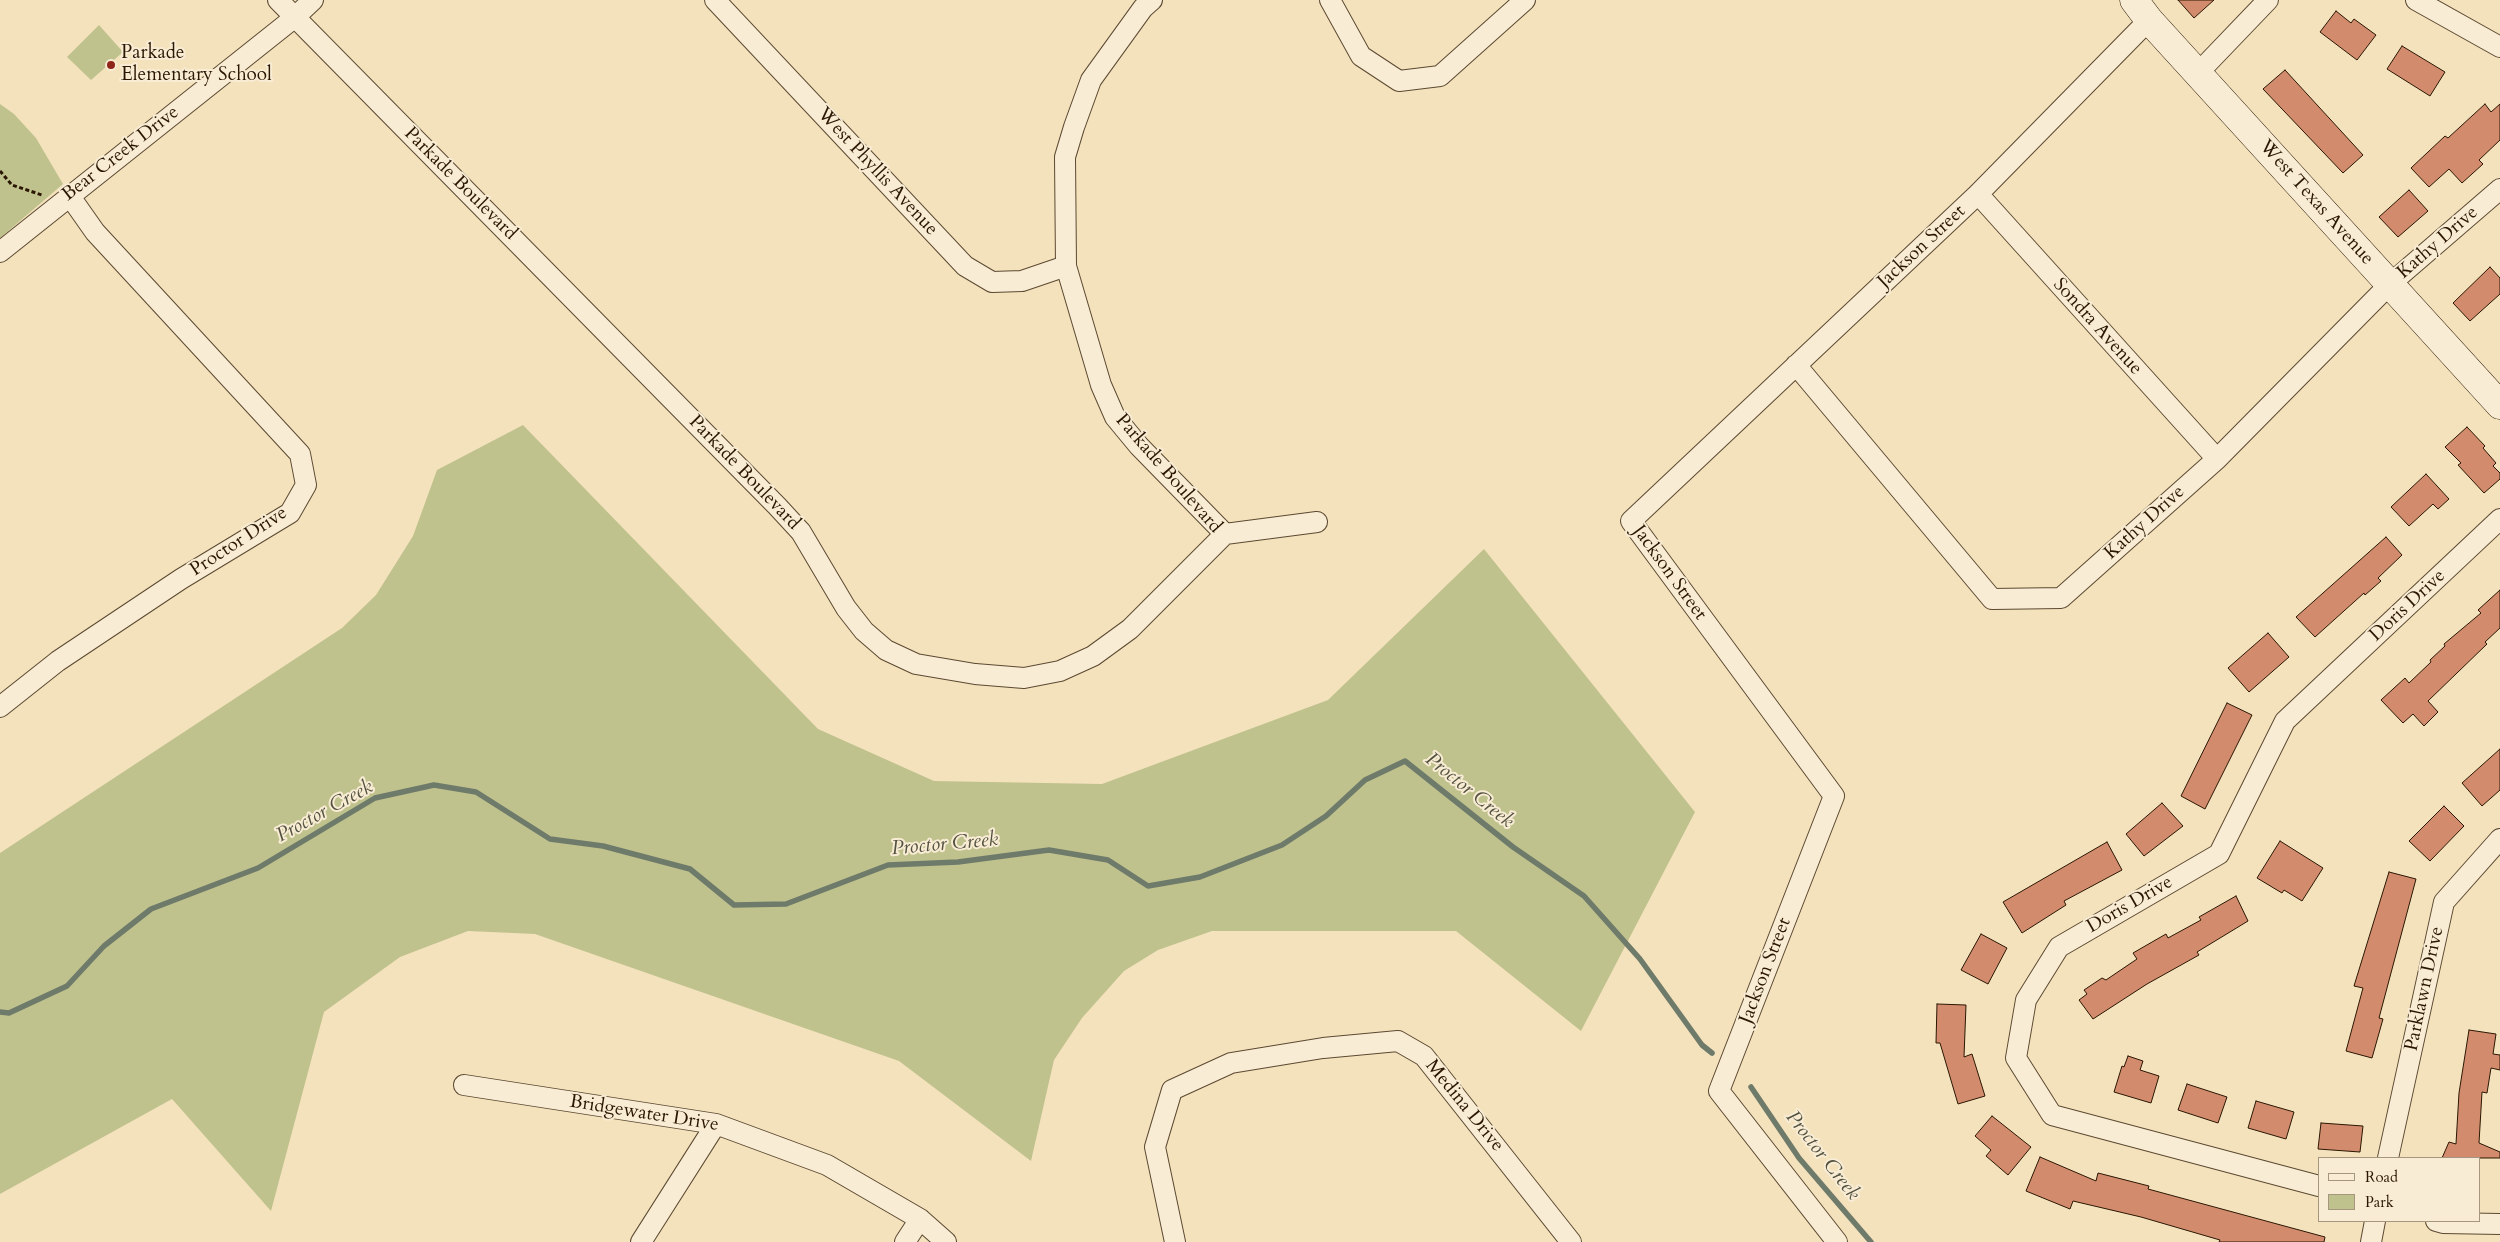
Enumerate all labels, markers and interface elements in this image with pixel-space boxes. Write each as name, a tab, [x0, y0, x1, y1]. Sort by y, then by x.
place label: Parkade Elementary School	[121, 43, 272, 87]
marker: Parkade Elementary School	[105, 59, 117, 71]
street label: Bear Creek Drive	[58, 101, 184, 207]
street label: West Phyllis Avenue	[812, 103, 942, 241]
street label: Parkade Boulevard	[399, 123, 521, 245]
street label: West Texas Avenue	[2254, 136, 2378, 270]
street label: Jackson Street	[1873, 201, 1971, 293]
street label: Kathy Drive	[2393, 202, 2483, 284]
street label: Sondra Avenue	[2048, 274, 2146, 380]
street label: Parkade Boulevard	[1110, 410, 1226, 538]
street label: Parkade Boulevard	[684, 411, 804, 535]
street label: Kathy Drive	[2100, 481, 2190, 565]
street label: Proctor Drive	[186, 502, 292, 582]
street label: Jackson Street	[1627, 521, 1711, 625]
street label: Doris Drive	[2365, 565, 2451, 647]
water label: Proctor Creek	[1420, 748, 1518, 834]
water label: Proctor Creek	[272, 776, 378, 848]
water label: Proctor Creek	[891, 828, 999, 862]
street label: Doris Drive	[2083, 871, 2177, 939]
street label: Jackson Street	[1735, 915, 1797, 1027]
street label: Parklawn Drive	[2401, 925, 2449, 1053]
street label: Medina Drive	[1420, 1055, 1508, 1157]
street label: Bridgewater Drive	[568, 1091, 720, 1137]
water label: Proctor Creek	[1780, 1106, 1864, 1206]
legend	[2318, 1157, 2480, 1222]
text: Road	[2365, 1167, 2398, 1187]
text: Park	[2365, 1192, 2394, 1212]

